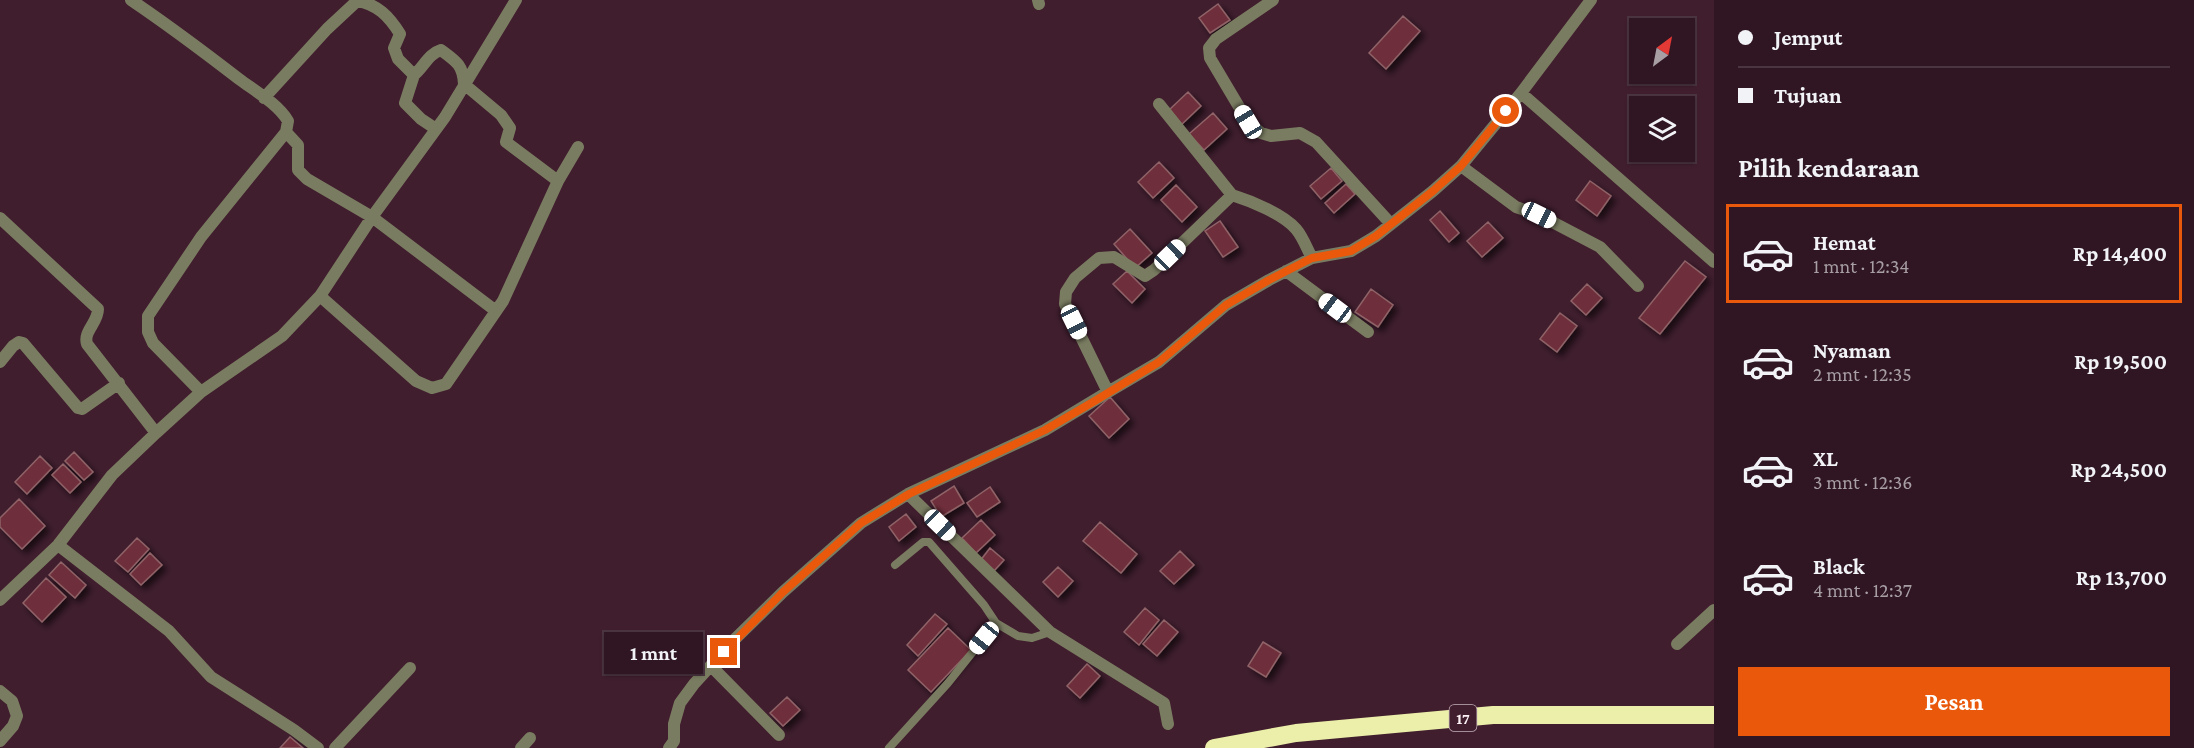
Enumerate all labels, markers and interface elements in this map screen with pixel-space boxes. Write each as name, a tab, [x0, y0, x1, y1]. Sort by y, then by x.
north arrow	[1629, 18, 1695, 84]
map controls	[1629, 18, 1695, 162]
text: Jemput	[1774, 25, 1843, 50]
text: Tujuan	[1774, 83, 1842, 108]
button: layers	[1629, 96, 1695, 162]
route start	[1492, 97, 1519, 124]
car	[1231, 102, 1265, 142]
text: Pilih kendaraan	[1738, 153, 1920, 183]
car	[1519, 199, 1559, 231]
icon: car	[1741, 227, 1795, 281]
text: Hemat	[1813, 230, 1876, 255]
car	[1151, 236, 1189, 274]
text: Rp 14,400	[2073, 241, 2167, 266]
text: 1 mnt · 12:34	[1813, 255, 1910, 277]
car	[1315, 290, 1355, 326]
car	[1058, 302, 1090, 342]
icon: car	[1741, 335, 1795, 389]
text: Nyaman	[1813, 338, 1891, 363]
text: Rp 19,500	[2074, 349, 2167, 374]
text: 2 mnt · 12:35	[1813, 363, 1912, 385]
icon: car	[1741, 443, 1795, 497]
text: XL	[1813, 446, 1838, 471]
text: Rp 24,500	[2071, 457, 2167, 482]
text: 3 mnt · 12:36	[1813, 471, 1912, 493]
car	[921, 506, 959, 544]
icon: car	[1741, 551, 1795, 605]
text: Black	[1813, 554, 1865, 579]
text: Rp 13,700	[2076, 565, 2167, 590]
text: 4 mnt · 12:37	[1813, 579, 1912, 601]
car	[966, 618, 1002, 658]
callout: 1 mnt	[604, 631, 703, 673]
route end	[710, 638, 737, 665]
text: 1 mnt	[630, 642, 677, 664]
button: Pesan	[1738, 667, 2170, 736]
road number: 17	[1450, 705, 1476, 731]

